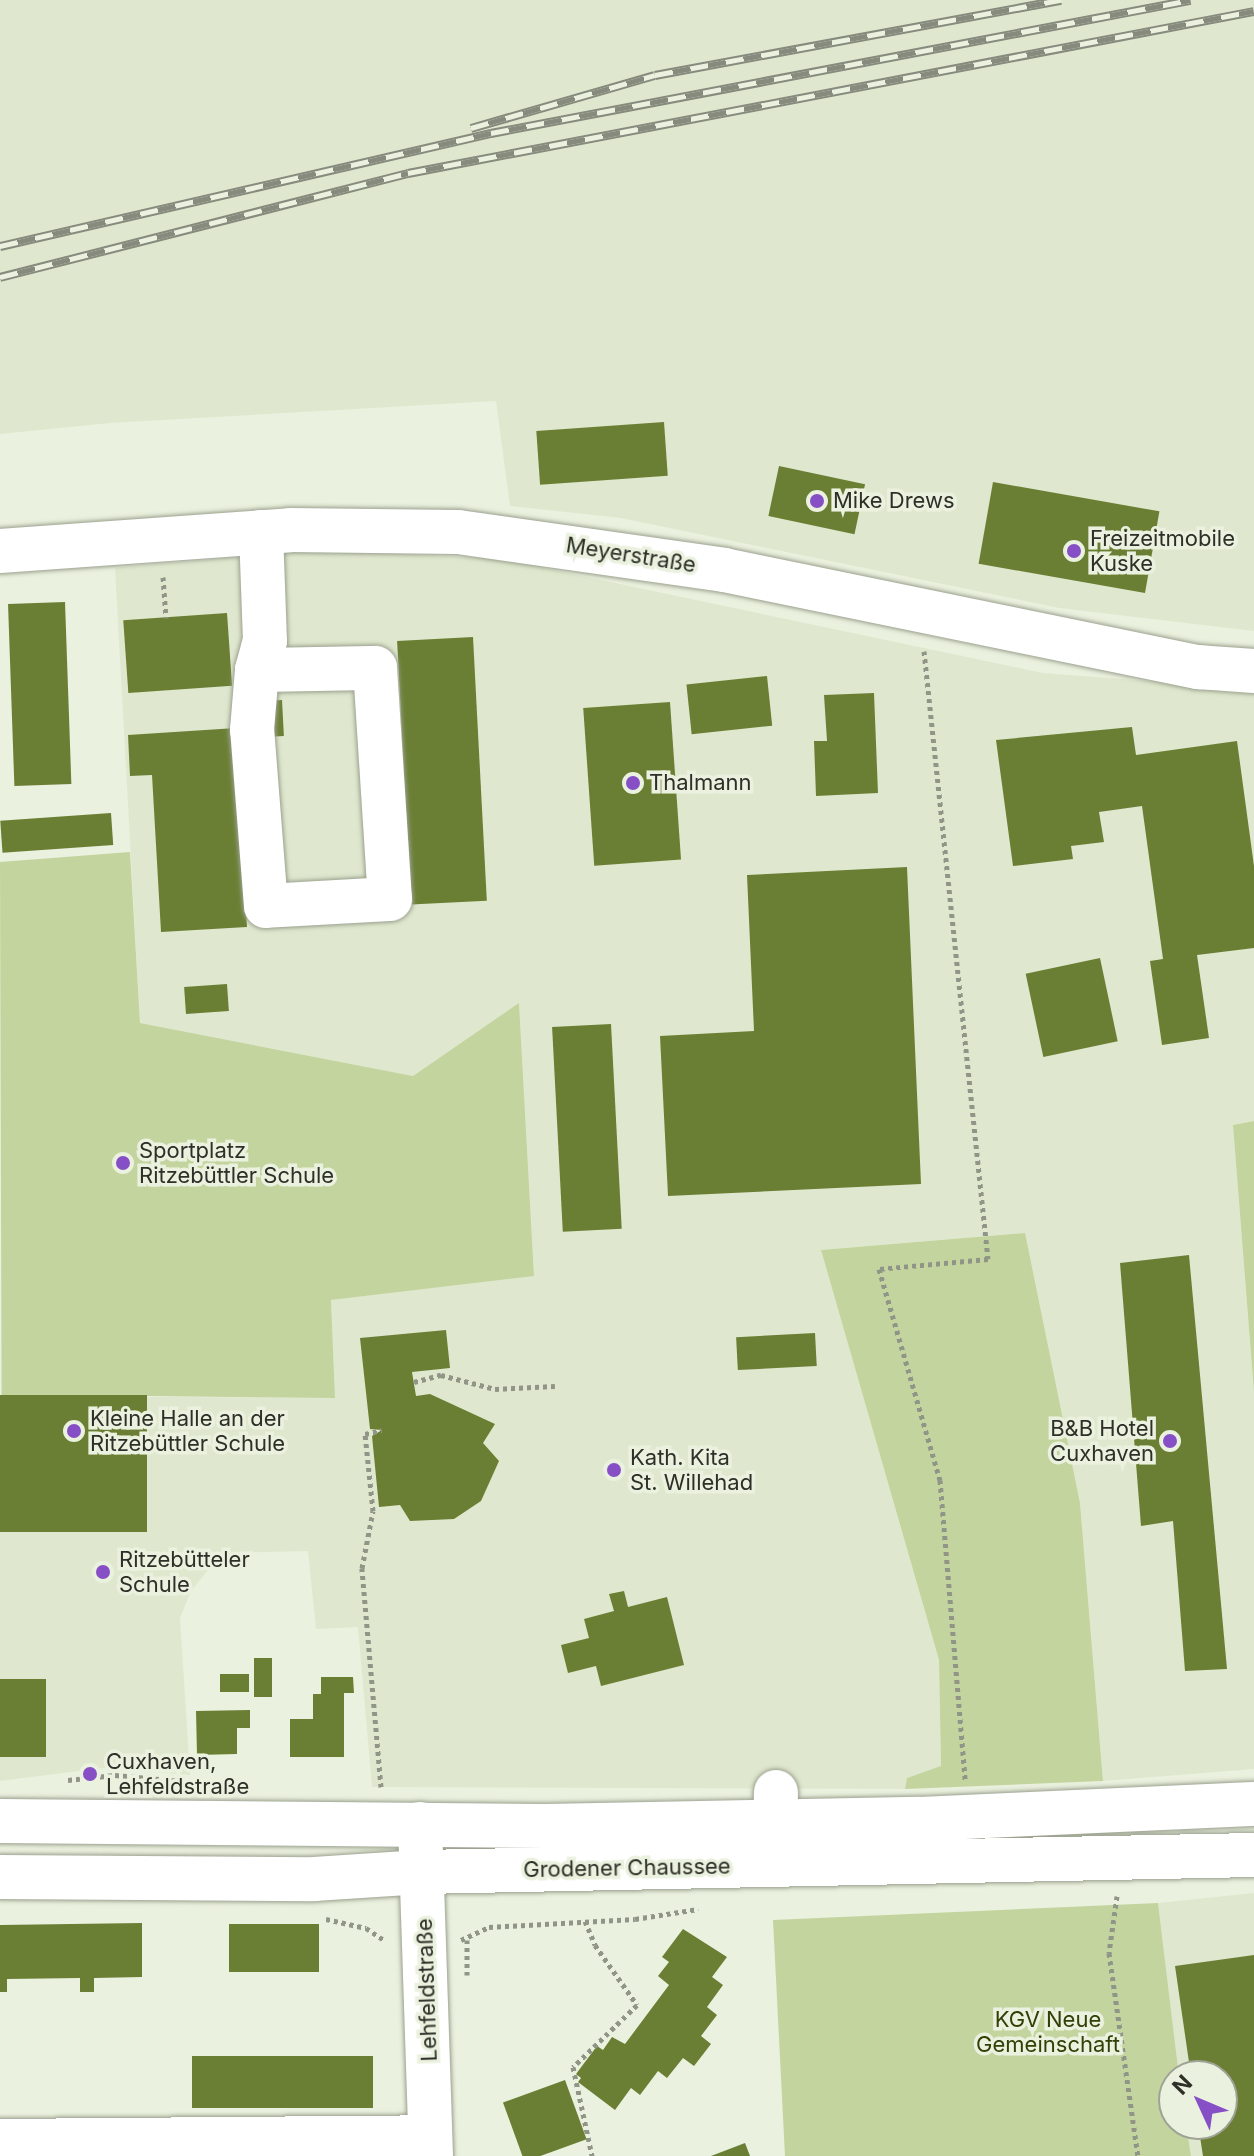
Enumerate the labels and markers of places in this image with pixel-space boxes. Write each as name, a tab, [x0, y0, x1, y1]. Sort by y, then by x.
place label: Mike Drews	[833, 488, 955, 514]
marker: Mike Drews	[808, 492, 826, 510]
place label: Freizeitmobile Kuske	[1090, 525, 1235, 576]
marker: Freizeitmobile Kuske	[1065, 542, 1083, 560]
place label: Thalmann	[649, 770, 752, 796]
marker: Thalmann	[624, 774, 642, 792]
place label: Sportplatz Ritzebüttler Schule	[139, 1137, 334, 1188]
marker: Sportplatz Ritzebüttler Schule	[114, 1154, 132, 1172]
place label: Kleine Halle an der Ritzebüttler Schule	[90, 1405, 285, 1456]
place label: B&B Hotel Cuxhaven	[1050, 1415, 1154, 1466]
marker: Kleine Halle an der Ritzebüttler Schule	[65, 1422, 83, 1440]
marker: B&B Hotel Cuxhaven	[1161, 1432, 1179, 1450]
place label: Kath. Kita St. Willehad	[630, 1444, 753, 1496]
marker: Kath. Kita St. Willehad	[605, 1461, 623, 1479]
place label: Ritzebütteler Schule	[119, 1546, 250, 1598]
marker: Ritzebütteler Schule	[94, 1563, 112, 1581]
place label: Cuxhaven, Lehfeldstraße	[106, 1748, 249, 1800]
marker: Cuxhaven, Lehfeldstraße	[81, 1765, 99, 1783]

